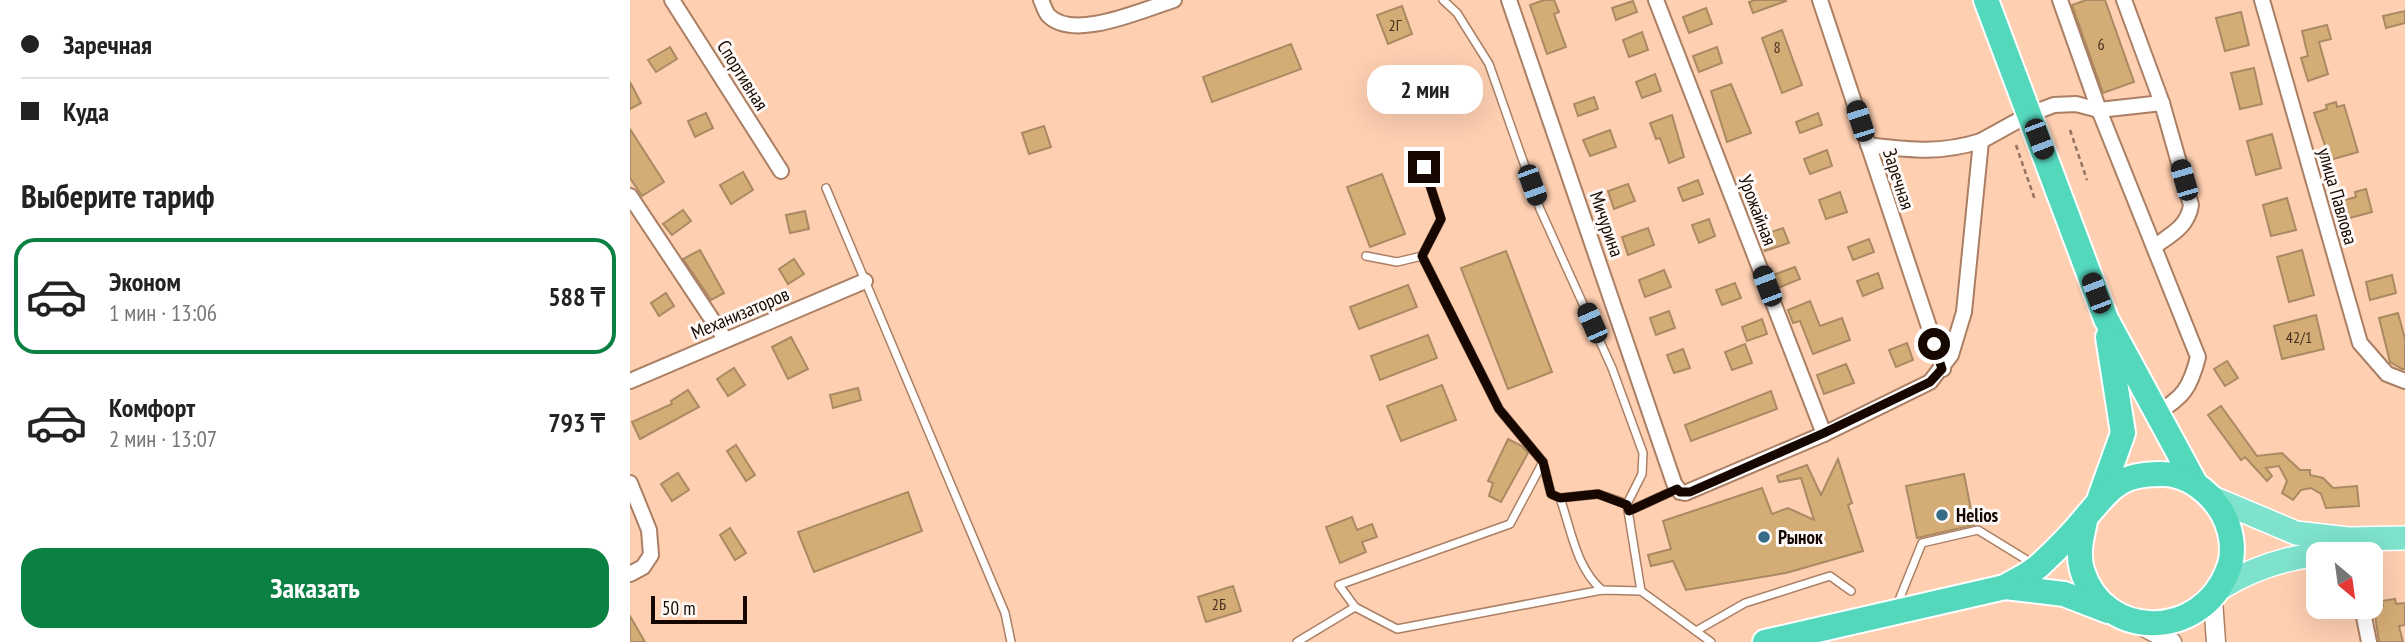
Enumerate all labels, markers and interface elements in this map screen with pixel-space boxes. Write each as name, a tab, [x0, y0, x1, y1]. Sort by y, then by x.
house number: 2Г	[1389, 15, 1402, 35]
text: Заречная	[63, 28, 152, 61]
house number: 6	[2097, 34, 2105, 54]
street label: Спортивная	[712, 35, 774, 115]
house number: 8	[1773, 37, 1781, 57]
callout: 2 мин	[1366, 66, 1482, 114]
text: 2 мин	[1400, 75, 1450, 104]
text: Куда	[63, 95, 109, 128]
car	[1844, 98, 1877, 144]
car	[2022, 116, 2057, 162]
street label: Заречная	[1878, 145, 1920, 213]
street label: улица Павлова	[2313, 145, 2363, 247]
route end	[1408, 151, 1440, 183]
car	[2169, 157, 2200, 203]
car	[1515, 162, 1550, 208]
street label: Урожайная	[1734, 171, 1782, 249]
text: Выберите тариф	[21, 175, 215, 217]
street label: Мичурина	[1585, 188, 1629, 260]
car	[1750, 263, 1785, 309]
icon: car	[25, 265, 88, 328]
text: Эконом	[109, 265, 181, 298]
car	[2079, 270, 2114, 316]
text: 588 ₸	[548, 280, 605, 313]
street label: Механизаторов	[687, 282, 793, 344]
text: 1 мин · 13:06	[109, 298, 217, 327]
car	[1574, 300, 1611, 346]
house number: 42/1	[2286, 327, 2312, 347]
route start	[1918, 328, 1950, 360]
icon: car	[25, 391, 88, 454]
text: Комфорт	[109, 391, 195, 424]
text: 793 ₸	[548, 406, 605, 439]
text: 2 мин · 13:07	[109, 424, 217, 453]
place label: Helios	[1956, 503, 1999, 527]
marker: Helios	[1934, 507, 1950, 523]
place label: Рынок	[1778, 525, 1823, 549]
marker: Рынок	[1756, 529, 1772, 545]
north arrow	[2306, 542, 2384, 620]
map controls	[2306, 542, 2383, 619]
button: Заказать	[21, 548, 609, 628]
scale bar	[651, 593, 747, 625]
house number: 2Б	[1212, 594, 1226, 614]
text: 50 m	[662, 596, 696, 620]

